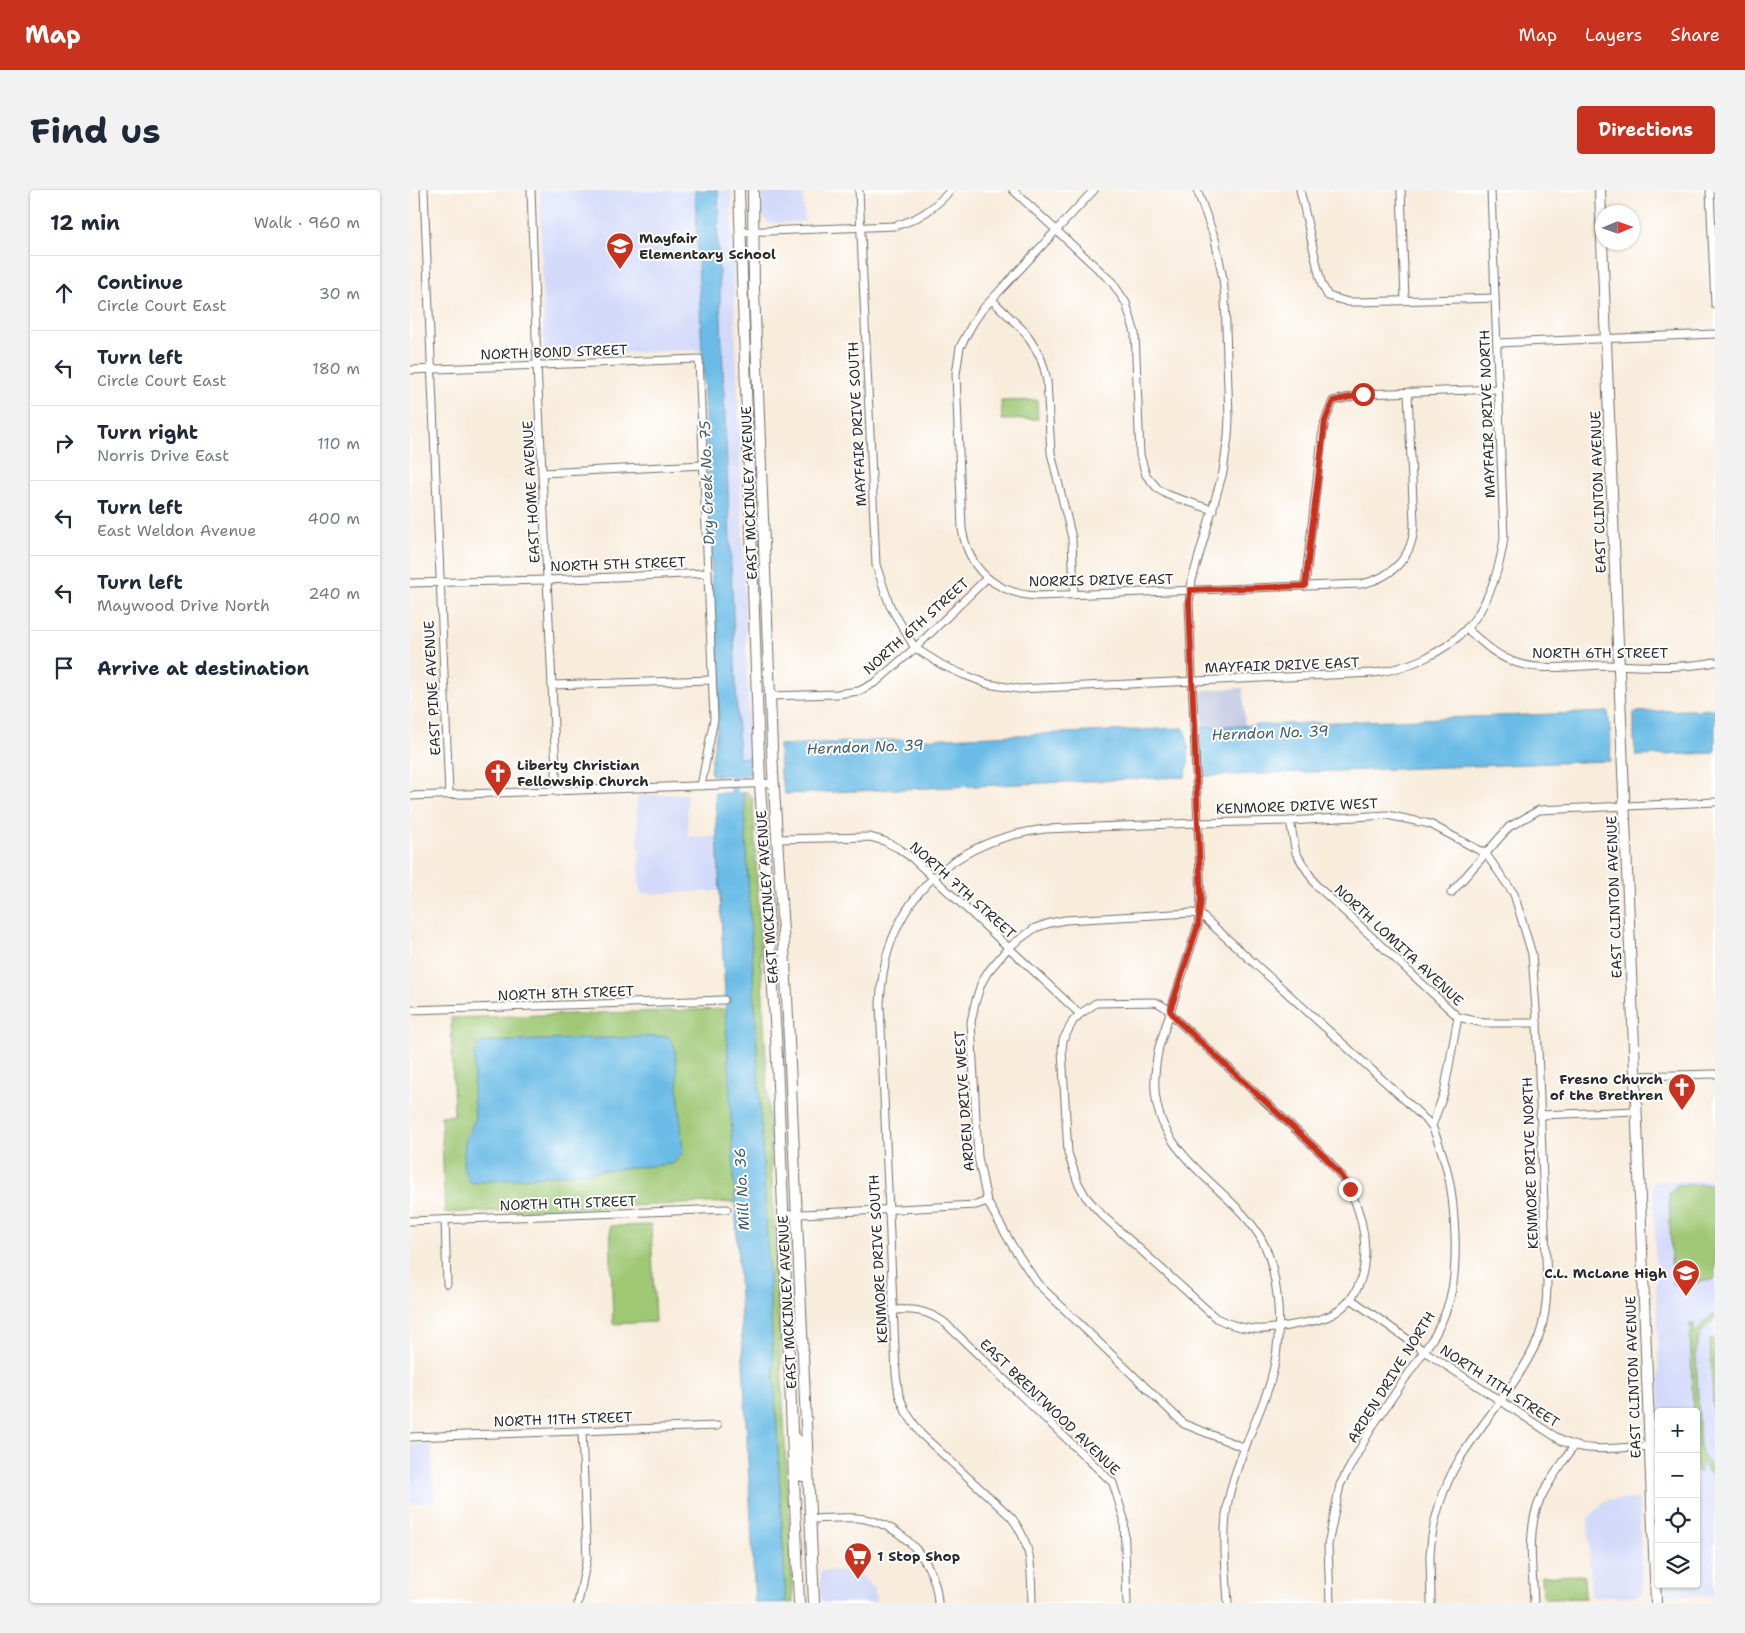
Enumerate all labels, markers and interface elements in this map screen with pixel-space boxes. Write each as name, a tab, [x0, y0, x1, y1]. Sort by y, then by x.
text: Map	[25, 19, 81, 51]
text: Map	[1519, 23, 1557, 47]
text: Layers	[1585, 23, 1642, 47]
text: Share	[1670, 23, 1720, 47]
button: Directions	[1577, 106, 1715, 154]
text: Find us	[30, 107, 161, 154]
north arrow	[1595, 205, 1640, 250]
text: 12 min	[50, 209, 120, 237]
text: Walk · 960 m	[254, 212, 360, 233]
place label: Mayfair Elementary School	[639, 229, 776, 263]
school or university icon: Mayfair Elementary School	[605, 231, 635, 270]
text: Continue	[97, 270, 183, 295]
icon: ahead	[50, 279, 78, 307]
text: 30 m	[319, 283, 360, 304]
text: Circle Court East	[97, 295, 227, 316]
street label: MAYFAIR DRIVE NORTH	[1475, 329, 1499, 499]
street label: NORTH BOND STREET	[480, 340, 628, 364]
street label: MAYFAIR DRIVE SOUTH	[844, 341, 870, 507]
text: Turn left	[97, 345, 183, 370]
icon: left	[50, 354, 78, 382]
text: 180 m	[312, 358, 360, 379]
text: Circle Court East	[97, 370, 227, 391]
route start	[1352, 383, 1375, 406]
street label: EAST MCKINLEY AVENUE	[737, 405, 761, 580]
street label: EAST CLINTON AVENUE	[1586, 410, 1610, 574]
text: Turn right	[97, 420, 198, 445]
street label: EAST HOME AVENUE	[518, 420, 544, 564]
water label: Dry Creek No. 75	[695, 420, 719, 546]
icon: right	[50, 429, 78, 457]
text: 110 m	[317, 433, 360, 454]
text: Norris Drive East	[97, 445, 229, 466]
text: Turn left	[97, 495, 183, 520]
icon: left	[50, 504, 78, 532]
text: 400 m	[307, 508, 360, 529]
text: East Weldon Avenue	[97, 520, 256, 541]
street label: NORTH 5TH STREET	[550, 553, 687, 575]
text: Turn left	[97, 570, 183, 595]
street label: NORRIS DRIVE EAST	[1028, 570, 1174, 590]
street label: NORTH 6TH STREET	[859, 574, 973, 678]
icon: left	[50, 579, 78, 607]
text: 240 m	[308, 583, 360, 604]
text: Maywood Drive North	[97, 595, 270, 616]
street label: EAST PINE AVENUE	[419, 620, 445, 756]
street label: NORTH 6TH STREET	[1532, 644, 1668, 662]
street label: MAYFAIR DRIVE EAST	[1204, 653, 1360, 677]
icon: arrive	[50, 654, 78, 682]
text: Arrive at destination	[97, 656, 309, 681]
water label: Herndon No. 39	[1211, 721, 1329, 745]
water label: Herndon No. 39	[806, 735, 924, 759]
place label: Liberty Christian Fellowship Church	[517, 756, 649, 790]
church icon: Liberty Christian Fellowship Church	[483, 758, 513, 797]
street label: KENMORE DRIVE WEST	[1216, 794, 1379, 818]
street label: EAST MCKINLEY AVENUE	[752, 809, 782, 984]
street label: EAST CLINTON AVENUE	[1602, 815, 1626, 979]
street label: NORTH 7TH STREET	[906, 838, 1020, 943]
street label: NORTH LOMITA AVENUE	[1331, 880, 1467, 1010]
street label: NORTH 8TH STREET	[497, 982, 635, 1004]
street label: ARDEN DRIVE WEST	[950, 1029, 978, 1172]
place label: Fresno Church of the Brethren	[1550, 1070, 1663, 1104]
church icon: Fresno Church of the Brethren	[1667, 1072, 1697, 1111]
street label: KENMORE DRIVE NORTH	[1518, 1077, 1542, 1249]
water label: Mill No. 36	[730, 1147, 754, 1231]
street label: KENMORE DRIVE SOUTH	[865, 1174, 891, 1344]
route end	[1339, 1178, 1362, 1201]
street label: NORTH 9TH STREET	[499, 1192, 637, 1214]
street label: EAST MCKINLEY AVENUE	[773, 1214, 801, 1389]
school or university icon: C.L. McLane High	[1671, 1258, 1701, 1297]
place label: C.L. McLane High	[1544, 1264, 1667, 1282]
street label: EAST CLINTON AVENUE	[1621, 1295, 1645, 1459]
street label: ARDEN DRIVE NORTH	[1343, 1308, 1439, 1446]
street label: EAST BRENTWOOD AVENUE	[976, 1335, 1124, 1479]
street label: NORTH 11TH STREET	[1437, 1341, 1563, 1432]
street label: NORTH 11TH STREET	[493, 1408, 633, 1430]
map controls	[1655, 1408, 1700, 1588]
button: +	[1655, 1408, 1700, 1453]
button: −	[1655, 1453, 1700, 1498]
button: locate	[1655, 1498, 1700, 1543]
supermarket icon: 1 Stop Shop	[843, 1541, 873, 1580]
button: layers	[1655, 1543, 1700, 1588]
place label: 1 Stop Shop	[877, 1547, 960, 1565]

